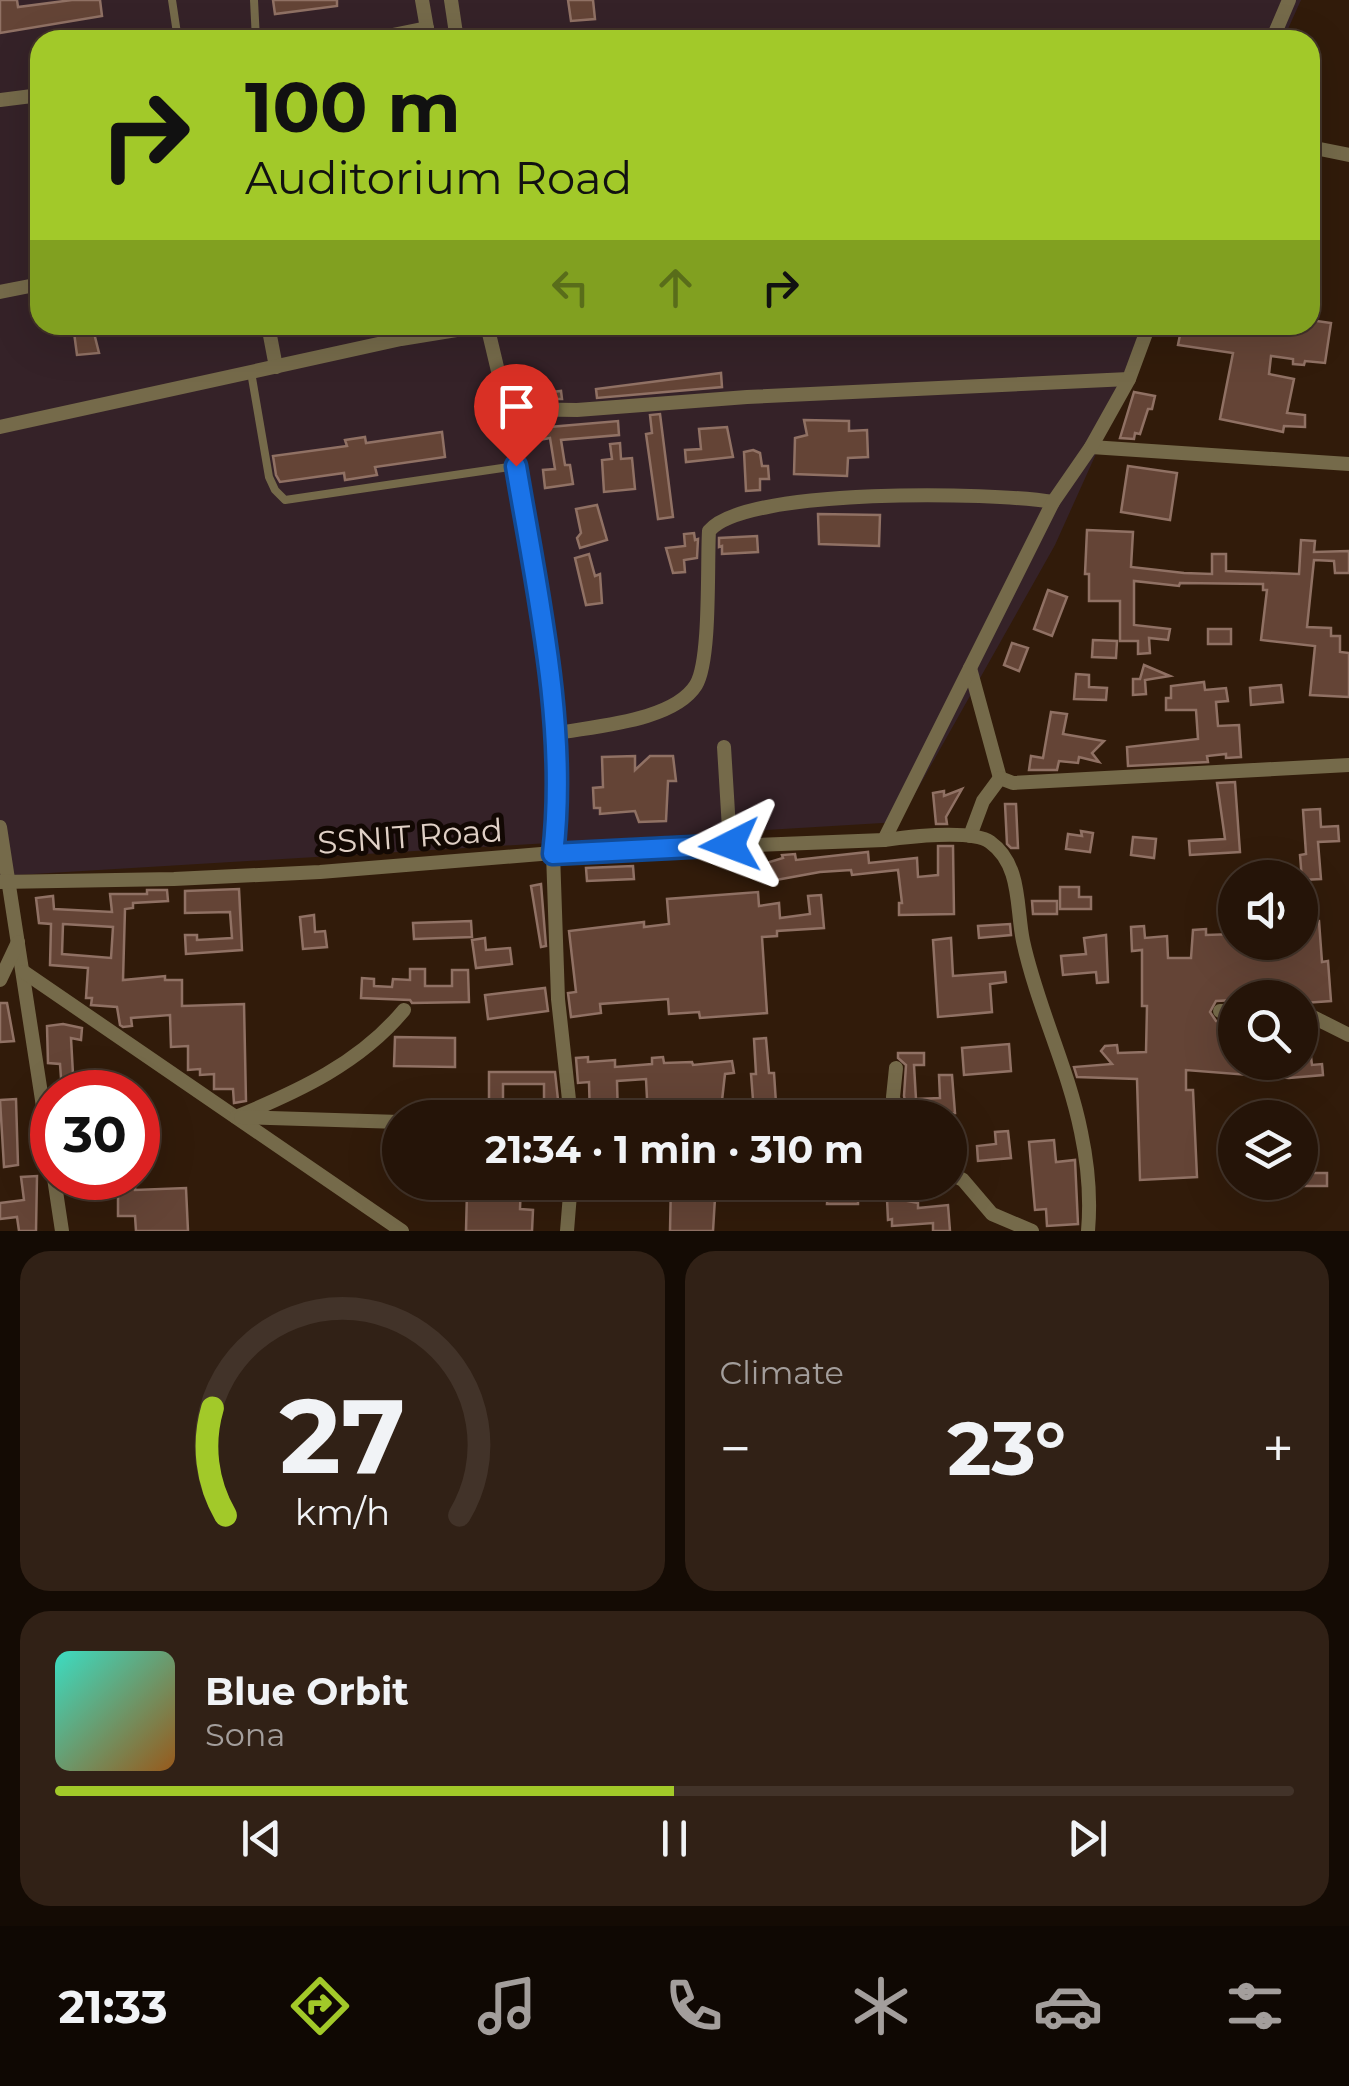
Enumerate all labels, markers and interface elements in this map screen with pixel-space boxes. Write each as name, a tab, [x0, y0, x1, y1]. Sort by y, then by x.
text: 100 m	[245, 64, 461, 150]
icon: right	[80, 70, 210, 200]
text: Auditorium Road	[245, 150, 632, 205]
icon: left	[543, 260, 598, 315]
icon: ahead	[648, 260, 703, 315]
icon: right	[753, 260, 808, 315]
pin	[474, 364, 559, 467]
icon: arrive	[489, 379, 544, 434]
position arrow	[678, 793, 782, 897]
street label: SSNIT Road	[316, 810, 504, 862]
map controls	[1218, 860, 1318, 1200]
button: sound	[1218, 860, 1318, 960]
button: search	[1218, 980, 1318, 1080]
speed limit sign: 30	[30, 1070, 160, 1200]
button: layers	[1218, 1100, 1318, 1200]
text: 21:34 · 1 min · 310 m	[485, 1126, 864, 1173]
text: Climate	[720, 1353, 844, 1392]
text: 27	[279, 1372, 405, 1499]
text: 23°	[947, 1402, 1066, 1494]
text: −	[720, 1415, 751, 1482]
text: +	[1262, 1415, 1294, 1482]
text: km/h	[295, 1490, 390, 1534]
text: Blue Orbit	[205, 1668, 409, 1715]
text: Sona	[205, 1715, 285, 1754]
icon: previous	[234, 1811, 289, 1866]
icon: pause	[647, 1811, 702, 1866]
icon: next	[1060, 1811, 1115, 1866]
icon: directions	[285, 1971, 355, 2041]
icon: music	[472, 1971, 542, 2041]
icon: phone	[659, 1971, 729, 2041]
icon: climate	[846, 1971, 916, 2041]
icon: car	[1033, 1971, 1103, 2041]
icon: filters	[1220, 1971, 1290, 2041]
text: 21:33	[59, 1979, 168, 2034]

